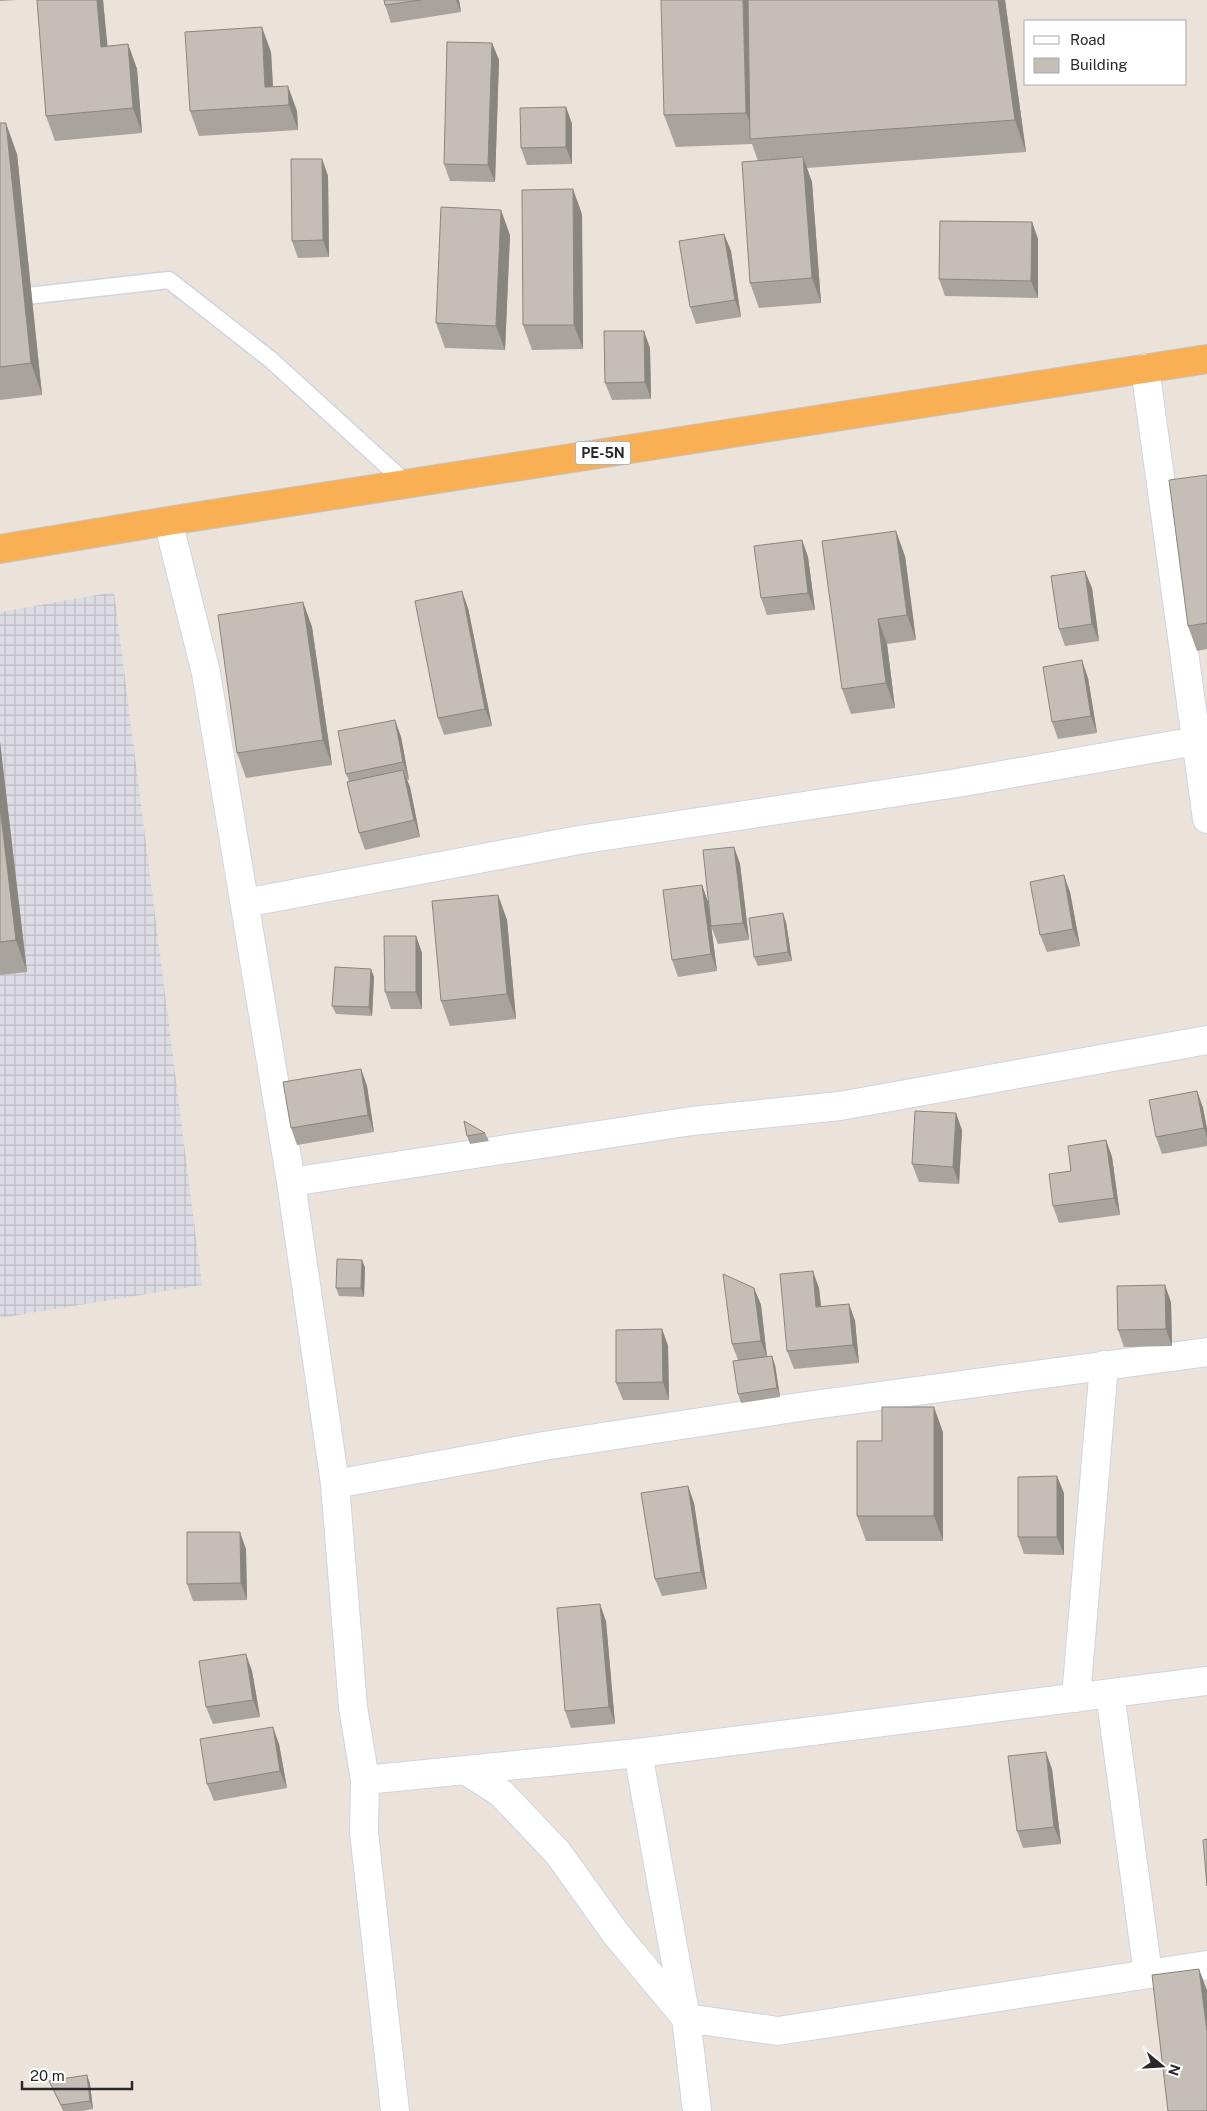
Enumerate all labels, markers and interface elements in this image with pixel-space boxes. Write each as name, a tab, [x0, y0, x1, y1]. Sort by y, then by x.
legend	[1024, 20, 1187, 85]
text: Road	[1070, 31, 1106, 48]
text: Building	[1070, 56, 1128, 73]
road number: PE-5N	[576, 442, 630, 464]
north arrow	[1137, 2041, 1187, 2091]
scale bar	[22, 2058, 132, 2090]
text: N	[1165, 2062, 1184, 2078]
text: 20 m	[30, 2067, 65, 2084]

